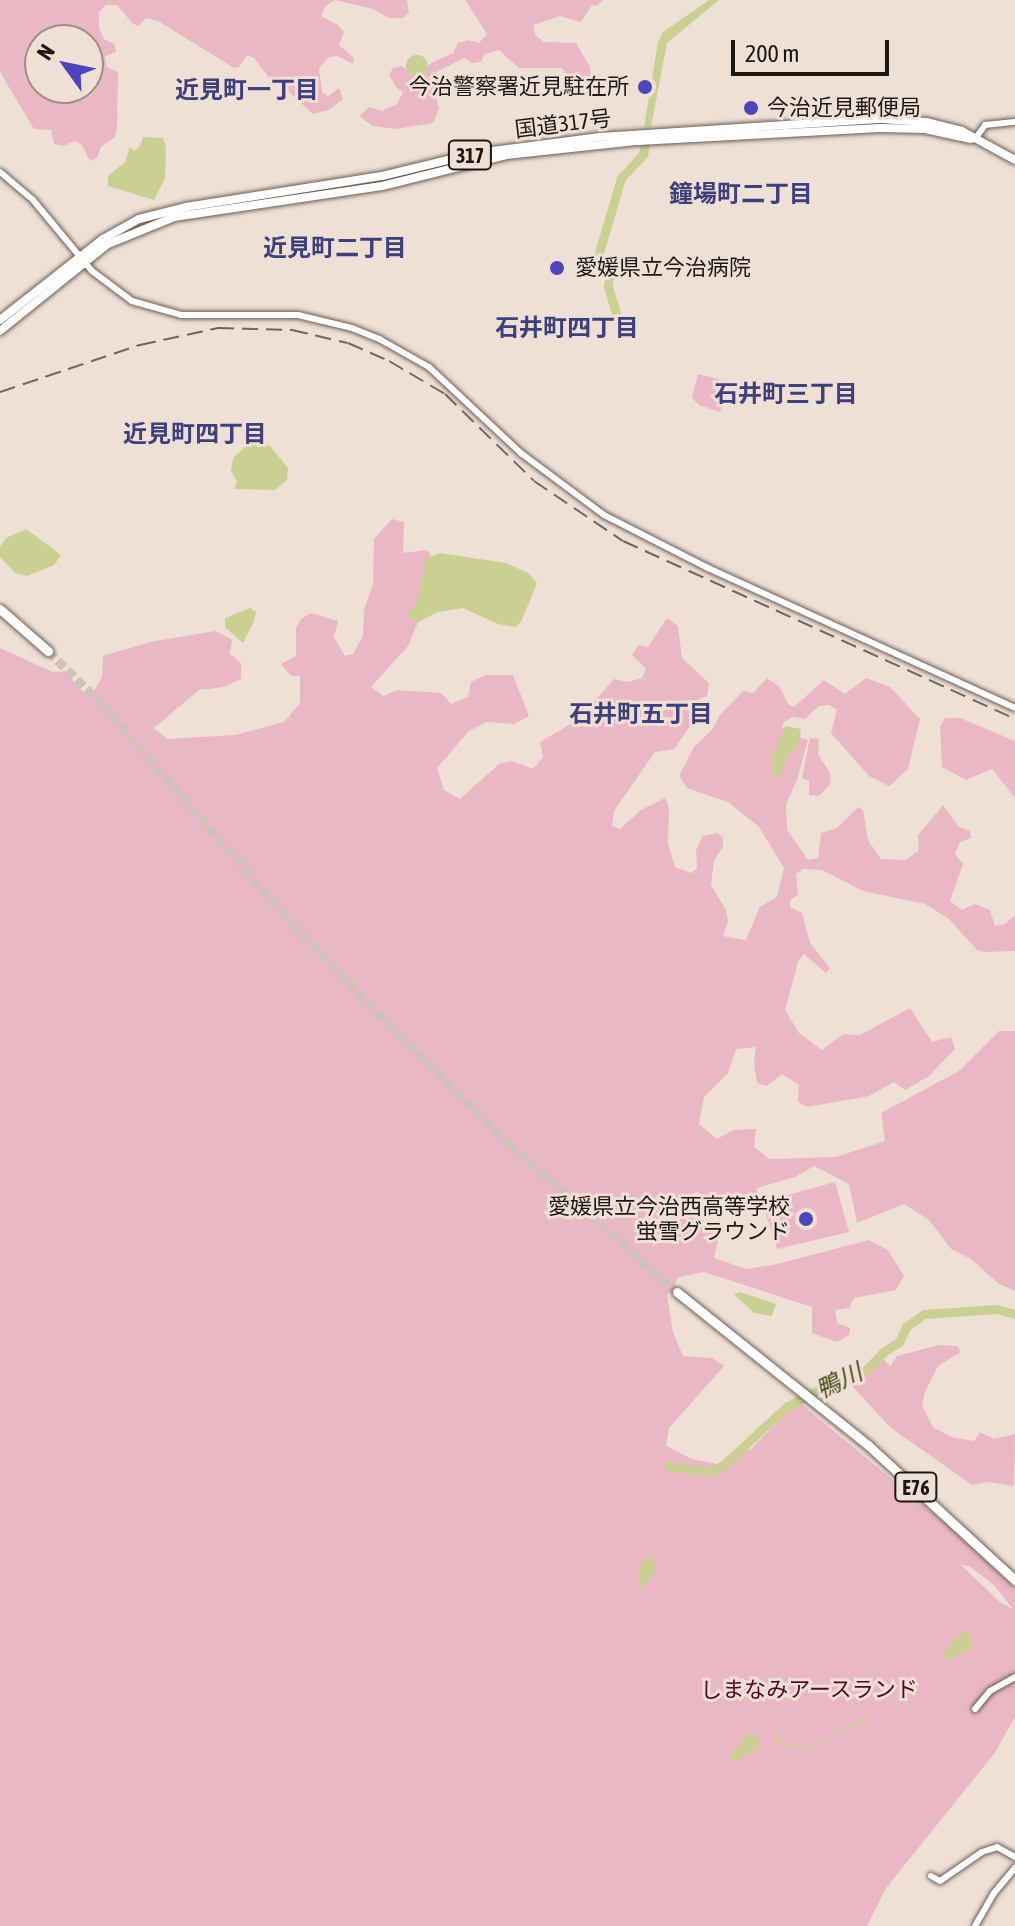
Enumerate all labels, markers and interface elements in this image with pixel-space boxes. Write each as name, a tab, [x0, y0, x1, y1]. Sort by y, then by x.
north arrow	[24, 24, 104, 104]
scale bar	[735, 24, 893, 74]
text: N	[31, 39, 60, 65]
text: 200 m	[745, 40, 799, 67]
place label: 今治警察署近見駐在所	[409, 74, 629, 100]
district label: 近見町一丁目	[175, 76, 319, 104]
marker: 今治警察署近見駐在所	[636, 78, 654, 96]
place label: 今治近見郵便局	[767, 95, 921, 121]
marker: 今治近見郵便局	[742, 99, 760, 117]
street label: 国道317号	[513, 105, 613, 143]
road number: 317	[446, 139, 494, 171]
district label: 鐘場町二丁目	[669, 180, 813, 208]
district label: 近見町二丁目	[263, 234, 407, 262]
place label: 愛媛県立今治病院	[575, 255, 751, 281]
marker: 愛媛県立今治病院	[546, 257, 568, 279]
district label: 石井町四丁目	[495, 314, 639, 342]
district label: 石井町三丁目	[714, 380, 858, 408]
district label: 近見町四丁目	[123, 420, 267, 448]
district label: 石井町五丁目	[569, 700, 713, 728]
place label: 愛媛県立今治西高等学校 蛍雪グラウンド	[548, 1193, 790, 1244]
marker: 愛媛県立今治西高等学校 蛍雪グラウンド	[797, 1210, 815, 1228]
water label: 鴨川	[811, 1358, 867, 1404]
road number: E76	[894, 1471, 938, 1503]
park label: しまなみアースランド	[700, 1677, 918, 1703]

